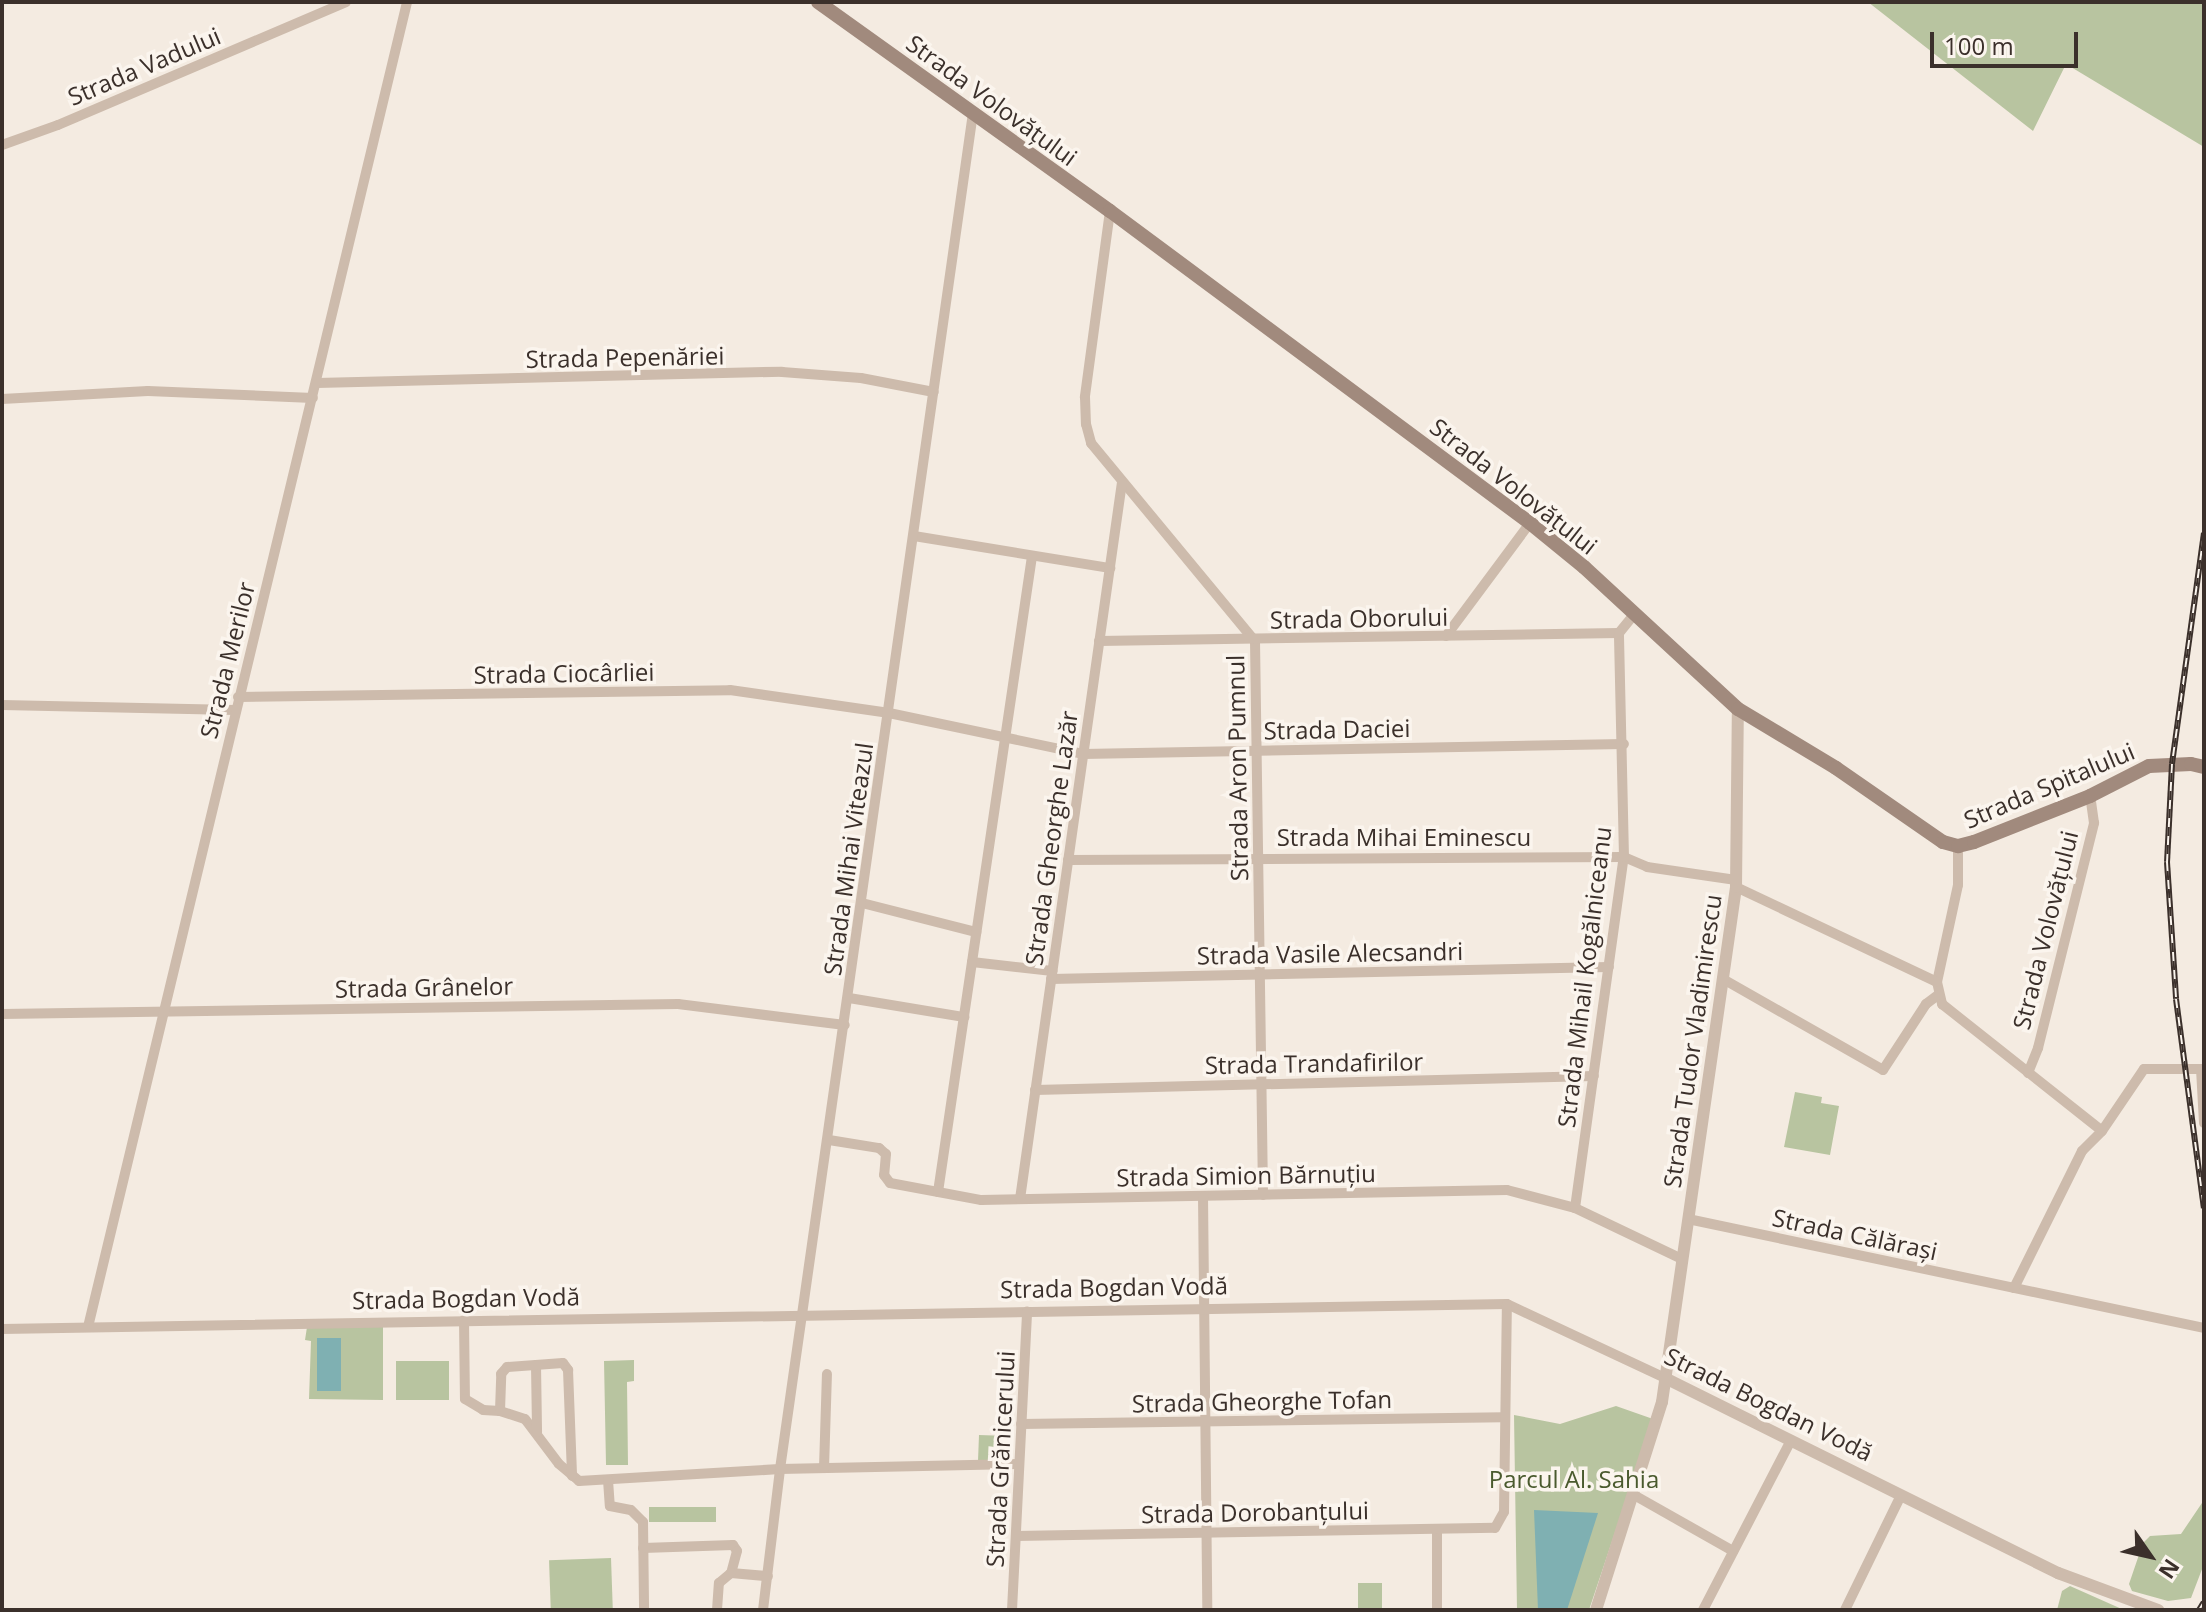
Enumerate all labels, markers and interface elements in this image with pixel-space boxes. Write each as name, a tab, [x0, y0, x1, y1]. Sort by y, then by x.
scale bar	[1934, 16, 2082, 66]
street label: Strada Vadului	[63, 21, 225, 111]
street label: Strada Volovățului	[901, 28, 1083, 172]
text: 100 m	[1944, 29, 2014, 62]
street label: Strada Pepenăriei	[525, 341, 725, 373]
street label: Strada Volovățului	[1425, 412, 1603, 560]
street label: Strada Merilor	[194, 579, 260, 741]
street label: Strada Oborului	[1270, 602, 1448, 634]
street label: Strada Aron Pumnul	[1221, 655, 1253, 881]
street label: Strada Ciocârliei	[473, 657, 655, 689]
street label: Strada Gheorghe Lazăr	[1019, 709, 1083, 967]
street label: Strada Daciei	[1263, 713, 1411, 745]
street label: Strada Spitalului	[1959, 736, 2139, 834]
street label: Strada Mihai Viteazul	[817, 741, 879, 977]
street label: Strada Mihai Eminescu	[1277, 823, 1531, 851]
street label: Strada Mihail Kogălniceanu	[1551, 825, 1617, 1129]
street label: Strada Volovățului	[2006, 828, 2084, 1032]
street label: Strada Tudor Vladimirescu	[1657, 892, 1727, 1190]
street label: Strada Vasile Alecsandri	[1197, 936, 1463, 970]
street label: Strada Grânelor	[335, 971, 513, 1003]
street label: Strada Trandafirilor	[1205, 1047, 1423, 1079]
street label: Strada Simion Bărnuțiu	[1116, 1158, 1376, 1192]
street label: Strada Călărași	[1770, 1202, 1940, 1266]
street label: Strada Bogdan Vodă	[1000, 1271, 1228, 1303]
street label: Strada Bogdan Vodă	[352, 1282, 580, 1314]
street label: Strada Bogdan Vodă	[1660, 1341, 1878, 1467]
street label: Strada Grănicerului	[980, 1350, 1020, 1568]
street label: Strada Gheorghe Tofan	[1132, 1384, 1392, 1418]
park label: Parcul Al. Sahia	[1489, 1465, 1659, 1493]
street label: Strada Dorobanțului	[1141, 1496, 1369, 1528]
north arrow	[2110, 1516, 2190, 1596]
text: N	[2152, 1554, 2187, 1585]

